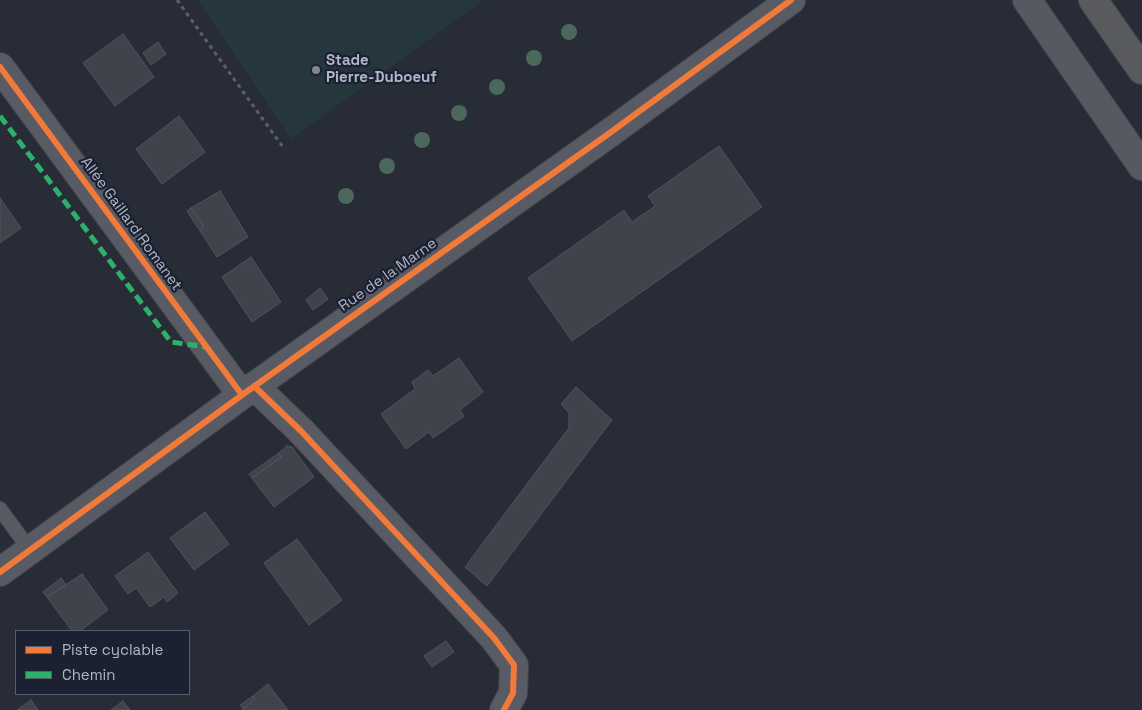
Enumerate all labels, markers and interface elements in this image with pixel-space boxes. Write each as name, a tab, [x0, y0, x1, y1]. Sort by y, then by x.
place label: Stade Pierre-Duboeuf	[326, 52, 437, 87]
marker: Stade Pierre-Duboeuf	[310, 64, 322, 76]
street label: Allée Gaillard Romanet	[77, 154, 185, 294]
street label: Rue de la Marne	[336, 235, 440, 315]
legend	[15, 630, 190, 695]
text: Piste cyclable	[62, 640, 163, 659]
text: Chemin	[62, 665, 115, 684]

